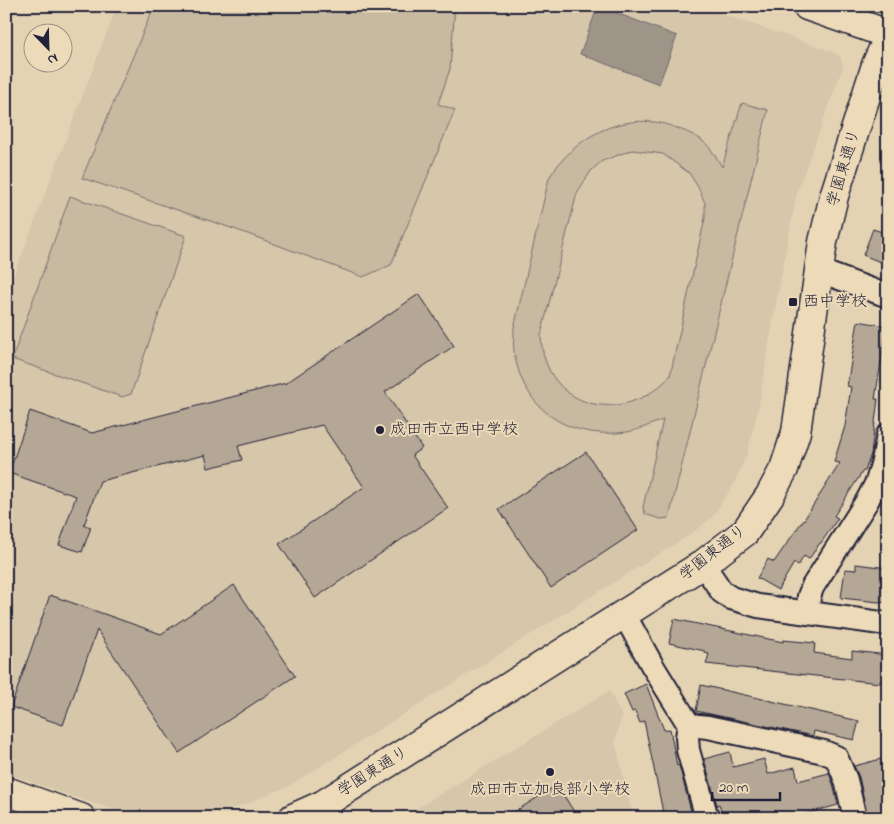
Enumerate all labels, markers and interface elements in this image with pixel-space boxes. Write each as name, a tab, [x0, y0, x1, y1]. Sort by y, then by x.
north arrow	[22, 22, 72, 72]
text: N	[44, 47, 61, 70]
street label: 学園東通り	[821, 126, 867, 210]
place label: 西中学校	[803, 290, 867, 314]
marker: 西中学校	[787, 296, 799, 308]
place label: 成田市立西中学校	[390, 418, 518, 442]
marker: 成田市立西中学校	[374, 424, 386, 436]
street label: 学園東通り	[674, 519, 752, 587]
street label: 学園東通り	[333, 741, 413, 803]
marker: 成田市立加良部小学校	[544, 766, 556, 778]
scale bar	[712, 769, 779, 801]
text: 20 m	[719, 777, 749, 799]
place label: 成田市立加良部小学校	[470, 778, 630, 802]

